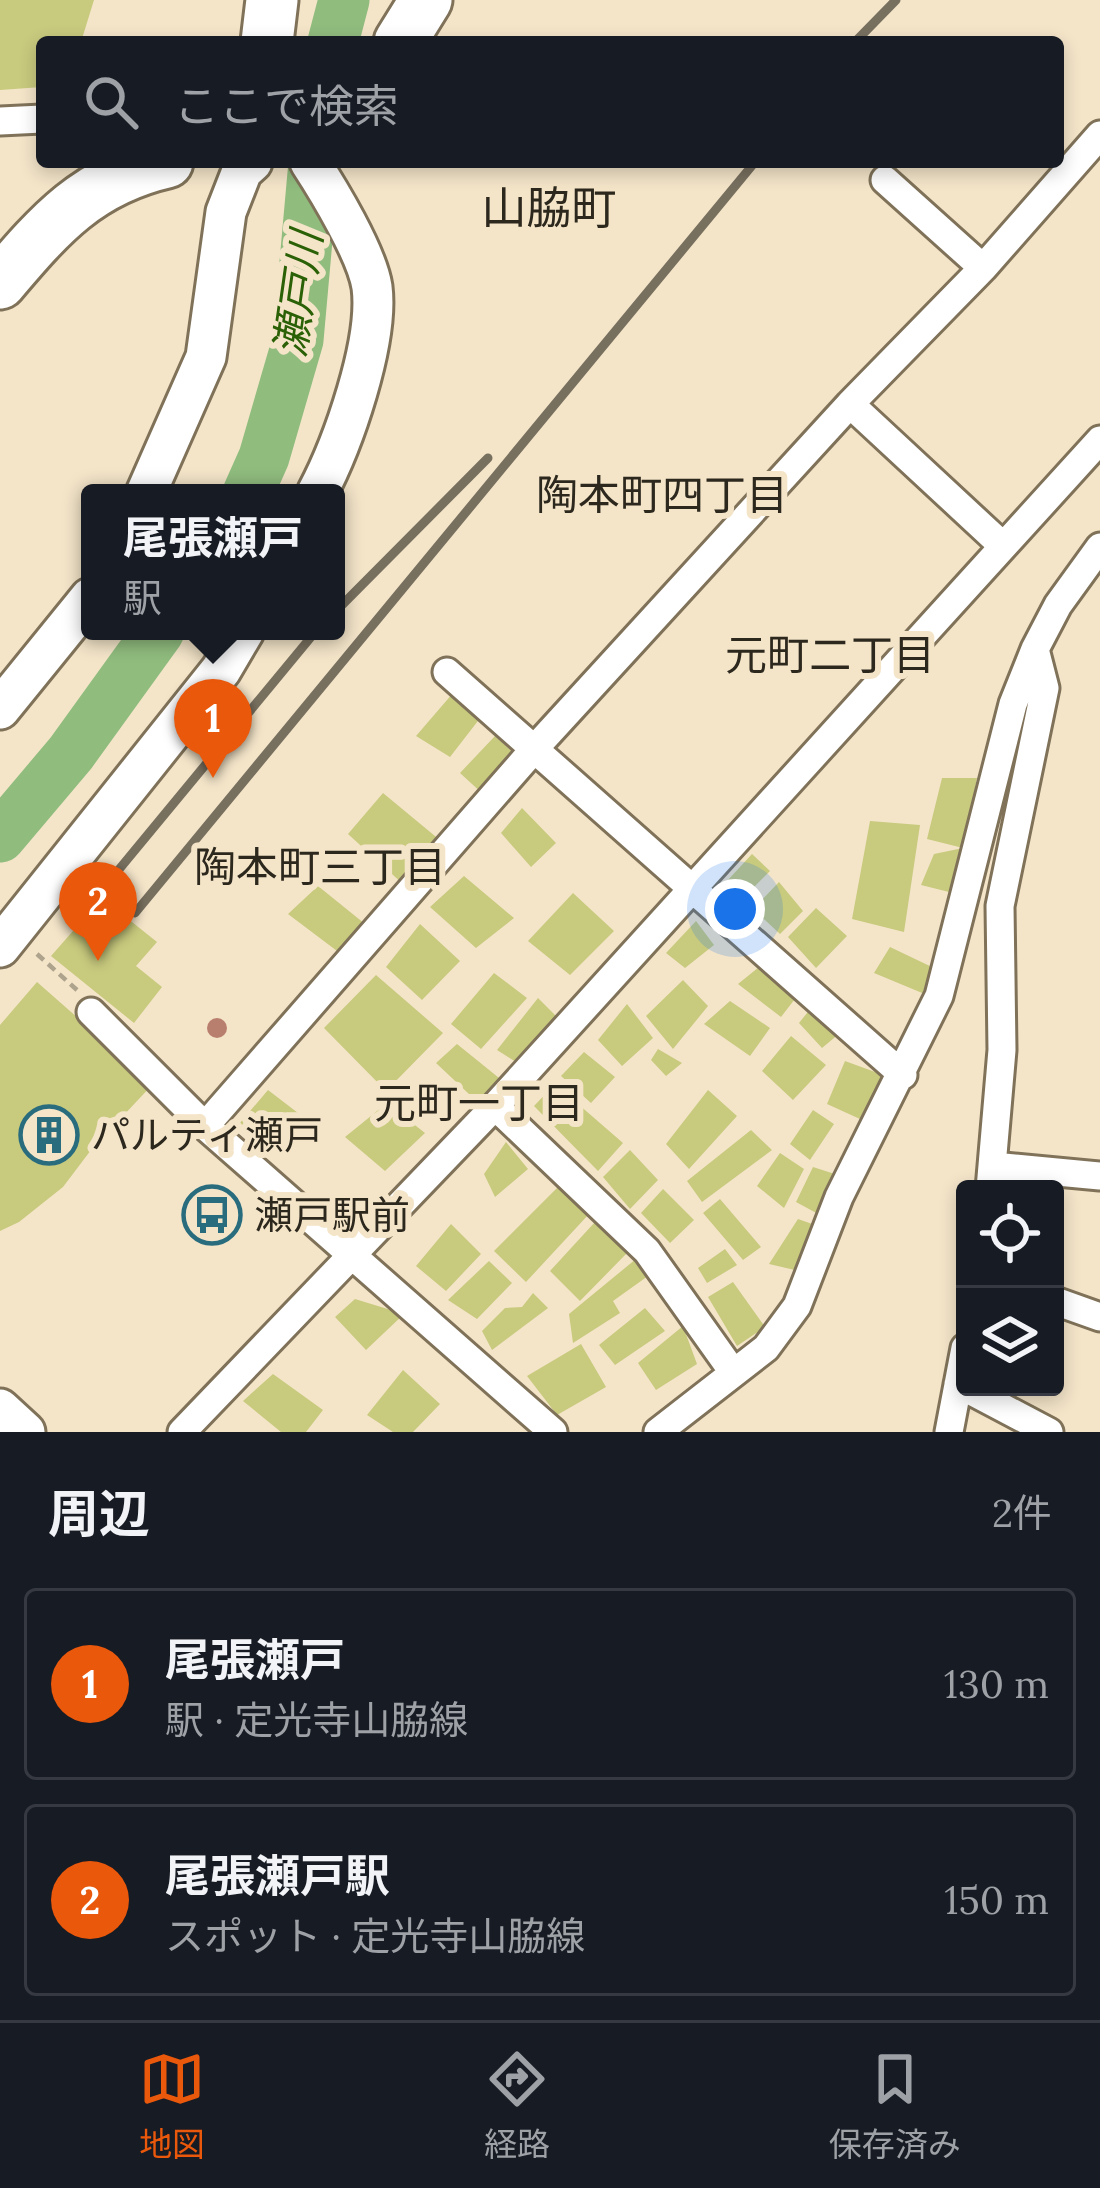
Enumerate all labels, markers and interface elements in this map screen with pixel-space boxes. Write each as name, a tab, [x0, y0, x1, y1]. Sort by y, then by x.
search box	[36, 36, 1064, 168]
icon: search	[78, 69, 144, 135]
text: ここで検索	[174, 77, 399, 134]
district label: 山脇町	[481, 179, 617, 236]
water label: 瀬戸川	[262, 224, 334, 360]
district label: 陶本町四丁目	[536, 468, 788, 522]
popup	[81, 484, 345, 640]
text: 尾張瀬戸	[123, 509, 303, 566]
text: 駅	[123, 573, 162, 623]
district label: 元町二丁目	[725, 628, 935, 682]
pin: 1	[174, 679, 252, 778]
district label: 陶本町三丁目	[194, 840, 446, 894]
pin: 2	[59, 862, 137, 961]
your location	[705, 879, 765, 939]
district label: 元町一丁目	[374, 1076, 584, 1130]
building icon: パルティ瀬戸	[18, 1104, 80, 1166]
place label: パルティ瀬戸	[91, 1110, 323, 1160]
map controls	[956, 1180, 1064, 1396]
button: locate	[956, 1180, 1064, 1288]
bus stop icon: 瀬戸駅前	[181, 1184, 243, 1246]
place label: 瀬戸駅前	[254, 1190, 410, 1240]
button: layers	[956, 1288, 1064, 1396]
text: 周辺	[48, 1481, 150, 1546]
text: 2件	[992, 1488, 1052, 1538]
text: 尾張瀬戸	[165, 1631, 345, 1688]
text: 1	[82, 1659, 98, 1709]
text: 130 m	[944, 1659, 1049, 1709]
text: 駅 · 定光寺山脇線	[165, 1695, 468, 1745]
text: 尾張瀬戸駅	[165, 1847, 390, 1904]
text: 2	[80, 1875, 100, 1925]
text: 150 m	[944, 1875, 1049, 1925]
text: スポット · 定光寺山脇線	[165, 1911, 585, 1961]
tab: 地図	[139, 2046, 205, 2166]
tab: 経路	[484, 2046, 550, 2166]
tab: 保存済み	[829, 2046, 961, 2166]

